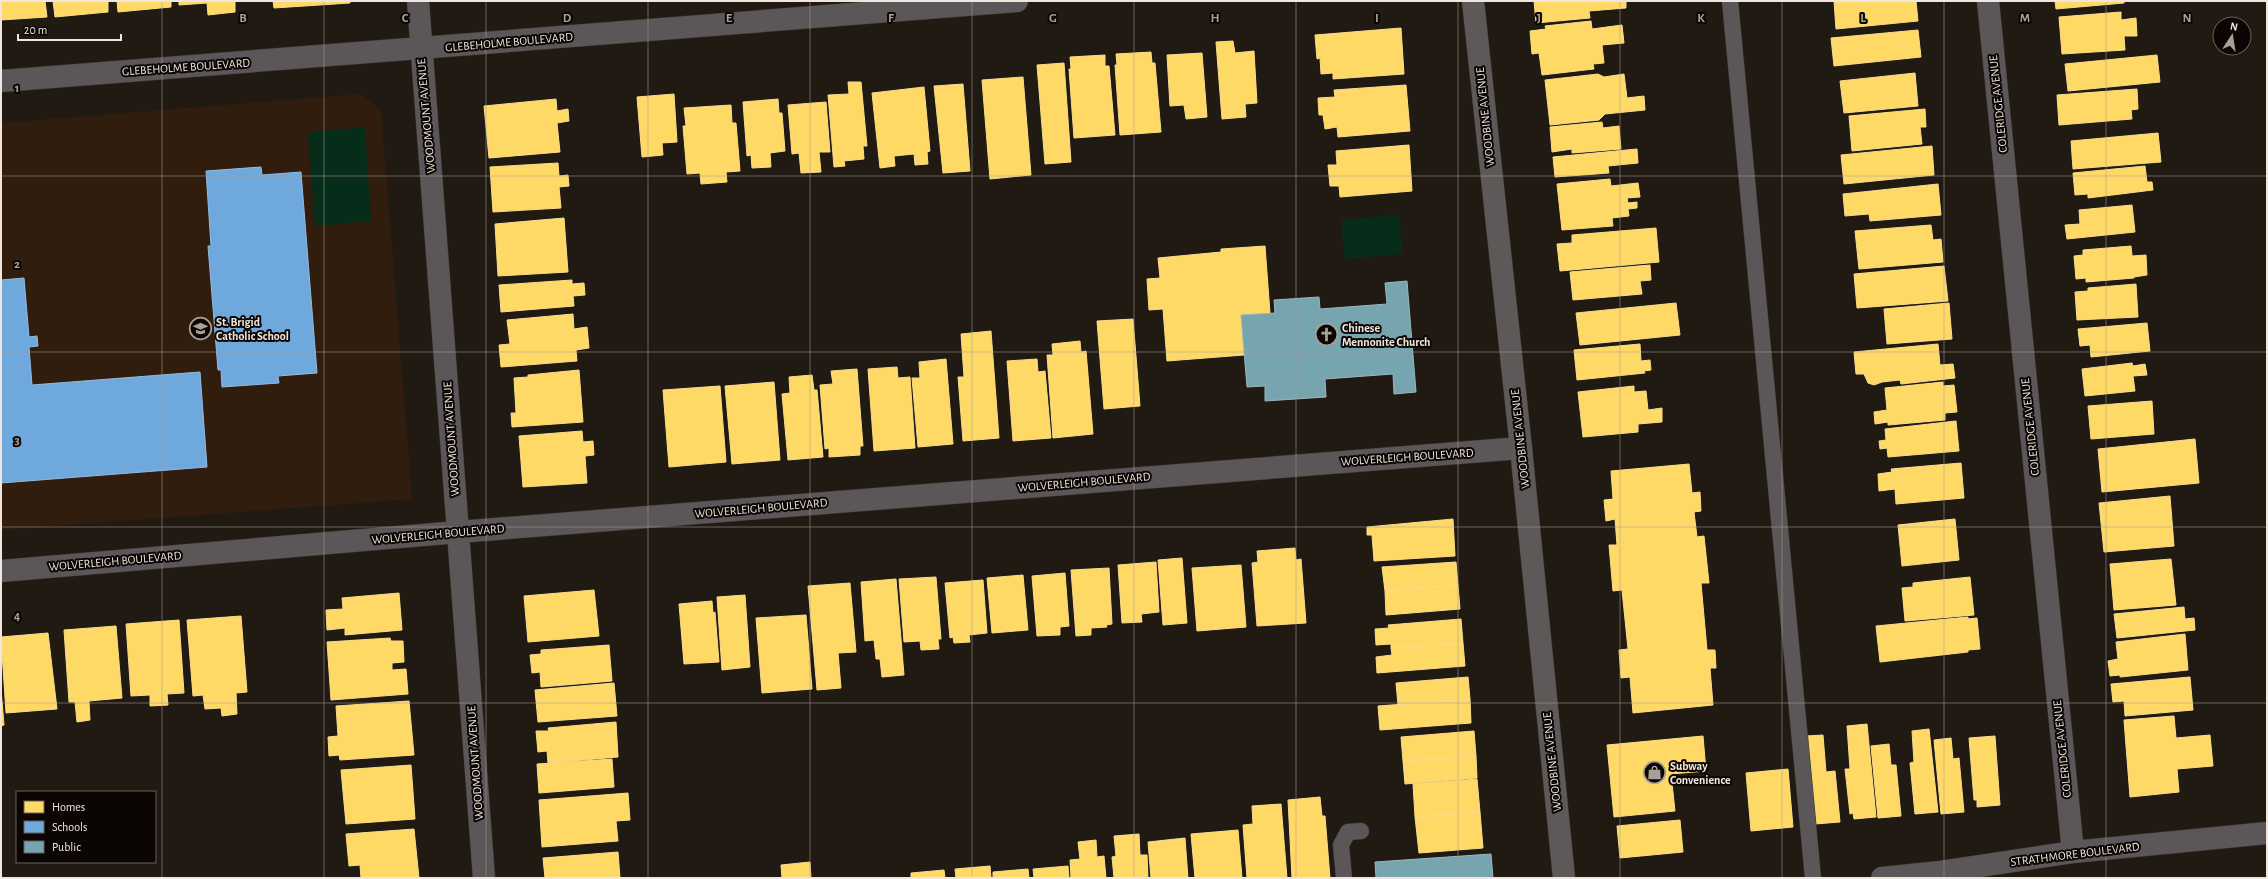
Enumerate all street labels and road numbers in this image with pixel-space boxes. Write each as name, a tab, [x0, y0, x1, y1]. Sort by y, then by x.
street label: GLEBEHOLME BOULEVARD	[445, 30, 574, 54]
street label: COLERIDGE AVENUE	[1987, 54, 2009, 153]
street label: GLEBEHOLME BOULEVARD	[122, 57, 251, 77]
street label: WOODMOUNT AVENUE	[415, 58, 437, 174]
street label: WOODBINE AVENUE	[1474, 67, 1496, 167]
street label: COLERIDGE AVENUE	[2019, 377, 2041, 476]
street label: WOODMOUNT AVENUE	[441, 381, 461, 497]
street label: WOODBINE AVENUE	[1509, 389, 1531, 489]
street label: WOLVERLEIGH BOULEVARD	[1340, 446, 1474, 468]
street label: WOLVERLEIGH BOULEVARD	[1017, 470, 1151, 494]
street label: WOLVERLEIGH BOULEVARD	[694, 496, 828, 520]
street label: WOLVERLEIGH BOULEVARD	[371, 522, 505, 546]
street label: WOLVERLEIGH BOULEVARD	[48, 549, 182, 573]
street label: COLERIDGE AVENUE	[2051, 699, 2073, 798]
street label: WOODMOUNT AVENUE	[465, 705, 485, 821]
street label: WOODBINE AVENUE	[1541, 712, 1563, 812]
street label: STRATHMORE BOULEVARD	[2010, 840, 2141, 868]

